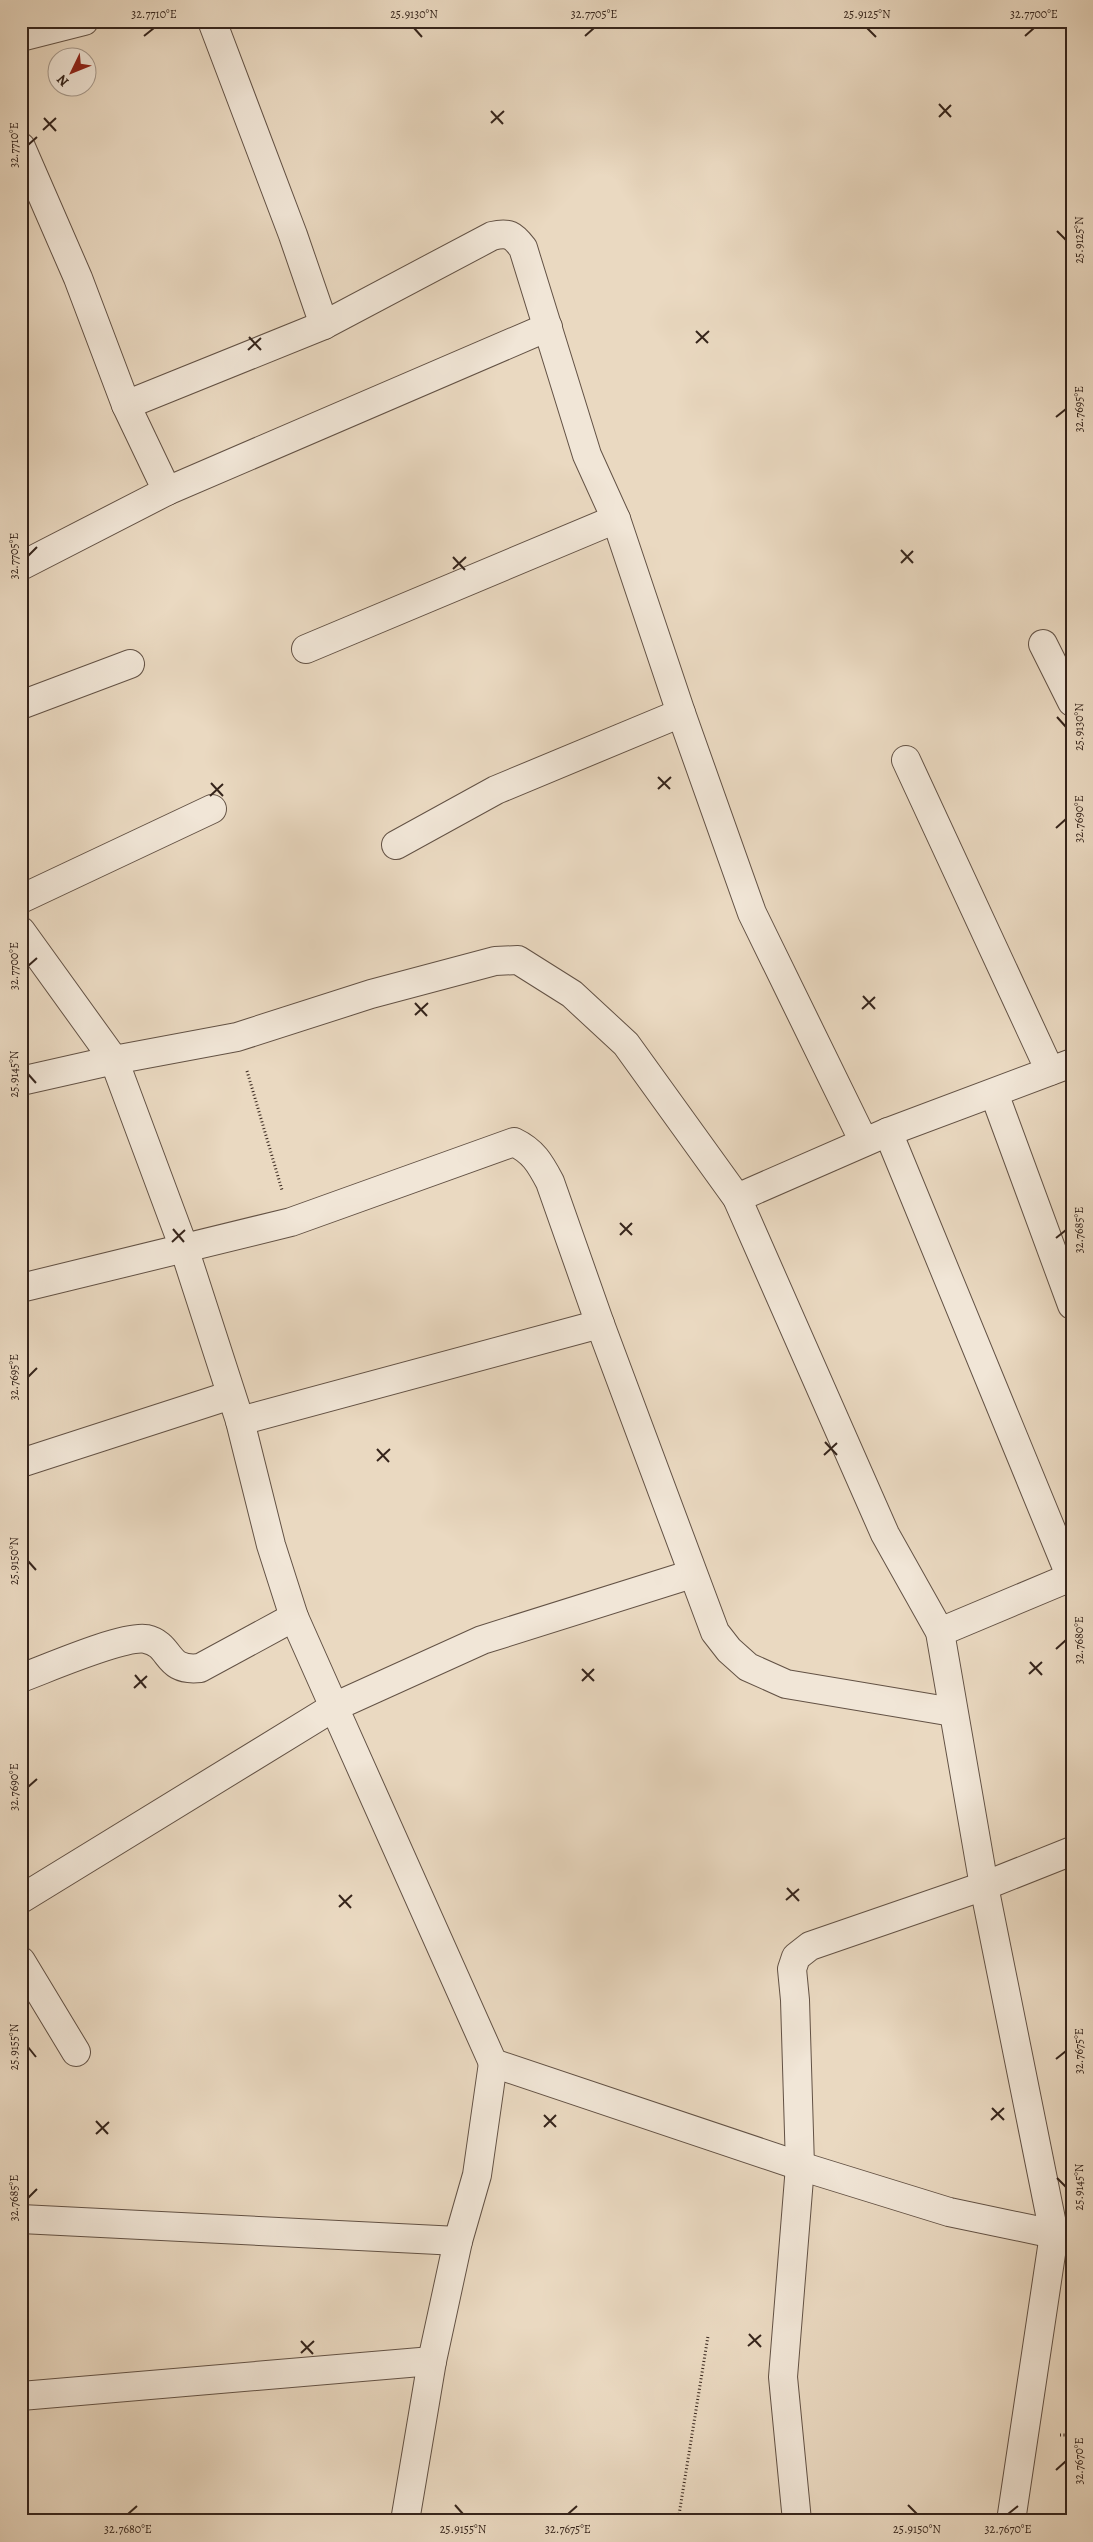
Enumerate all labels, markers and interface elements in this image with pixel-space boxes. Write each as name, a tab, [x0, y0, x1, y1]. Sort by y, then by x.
text: 32.7710°E	[131, 6, 177, 22]
text: 25.9130°N	[390, 6, 438, 22]
text: 32.7705°E	[571, 6, 617, 22]
text: 25.9125°N	[843, 6, 891, 22]
text: 32.7700°E	[1010, 6, 1058, 22]
north arrow	[48, 48, 98, 98]
text: N	[52, 70, 73, 91]
text: 32.7710°E	[6, 122, 22, 168]
text: 25.9125°N	[1071, 216, 1087, 264]
text: 32.7695°E	[1071, 386, 1087, 432]
text: 32.7705°E	[6, 533, 22, 579]
text: 25.9130°N	[1071, 703, 1087, 751]
text: 32.7690°E	[1071, 795, 1087, 843]
text: 32.7700°E	[6, 942, 22, 990]
text: 25.9145°N	[6, 1050, 22, 1097]
text: 32.7685°E	[1071, 1207, 1087, 1253]
text: 32.7695°E	[6, 1354, 22, 1400]
text: 25.9150°N	[6, 1537, 22, 1585]
text: 32.7680°E	[1071, 1616, 1087, 1664]
text: 32.7690°E	[6, 1763, 22, 1811]
text: 25.9155°N	[6, 2023, 22, 2070]
text: 32.7675°E	[1071, 2028, 1087, 2074]
text: 25.9145°N	[1071, 2163, 1087, 2210]
text: 32.7685°E	[6, 2175, 22, 2221]
text: 32.7670°E	[1071, 2437, 1087, 2485]
text: 32.7680°E	[104, 2521, 152, 2537]
text: 25.9155°N	[440, 2521, 487, 2537]
text: 32.7675°E	[545, 2521, 591, 2537]
text: 25.9150°N	[893, 2521, 941, 2537]
text: 32.7670°E	[984, 2521, 1032, 2537]

